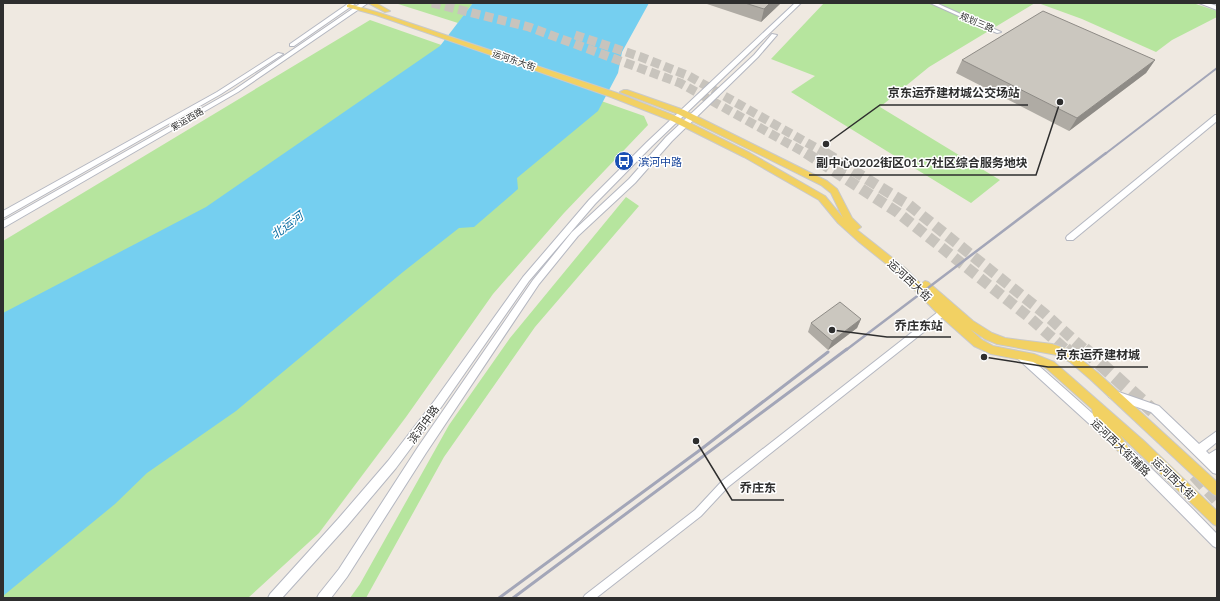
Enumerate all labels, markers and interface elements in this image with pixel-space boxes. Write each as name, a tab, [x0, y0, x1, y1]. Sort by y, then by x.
street label: 规划三路	[958, 10, 996, 34]
street label: 运河东大街	[491, 47, 537, 73]
callout: 京东运乔建材城公交场站	[880, 81, 1028, 105]
text: 京东运乔建材城公交场站	[888, 85, 1020, 100]
street label: 紫运西路	[169, 105, 205, 133]
bus stop icon: 滨河中路	[613, 150, 635, 172]
callout: 副中心0202街区0117社区综合服务地块	[809, 151, 1036, 175]
place label: 滨河中路	[638, 155, 682, 168]
text: 副中心0202街区0117社区综合服务地块	[816, 155, 1028, 170]
water label: 北运河	[268, 207, 308, 242]
street label: 运河西大街	[885, 256, 935, 304]
callout: 乔庄东站	[887, 313, 951, 337]
text: 乔庄东站	[895, 318, 943, 333]
callout: 京东运乔建材城	[1048, 343, 1148, 367]
text: 京东运乔建材城	[1056, 347, 1140, 362]
street label: 滨河中路	[405, 402, 441, 446]
street label: 运河西大街辅路	[1089, 416, 1153, 478]
street label: 运河西大街	[1150, 454, 1198, 502]
callout: 乔庄东	[732, 476, 784, 500]
text: 乔庄东	[740, 480, 776, 495]

